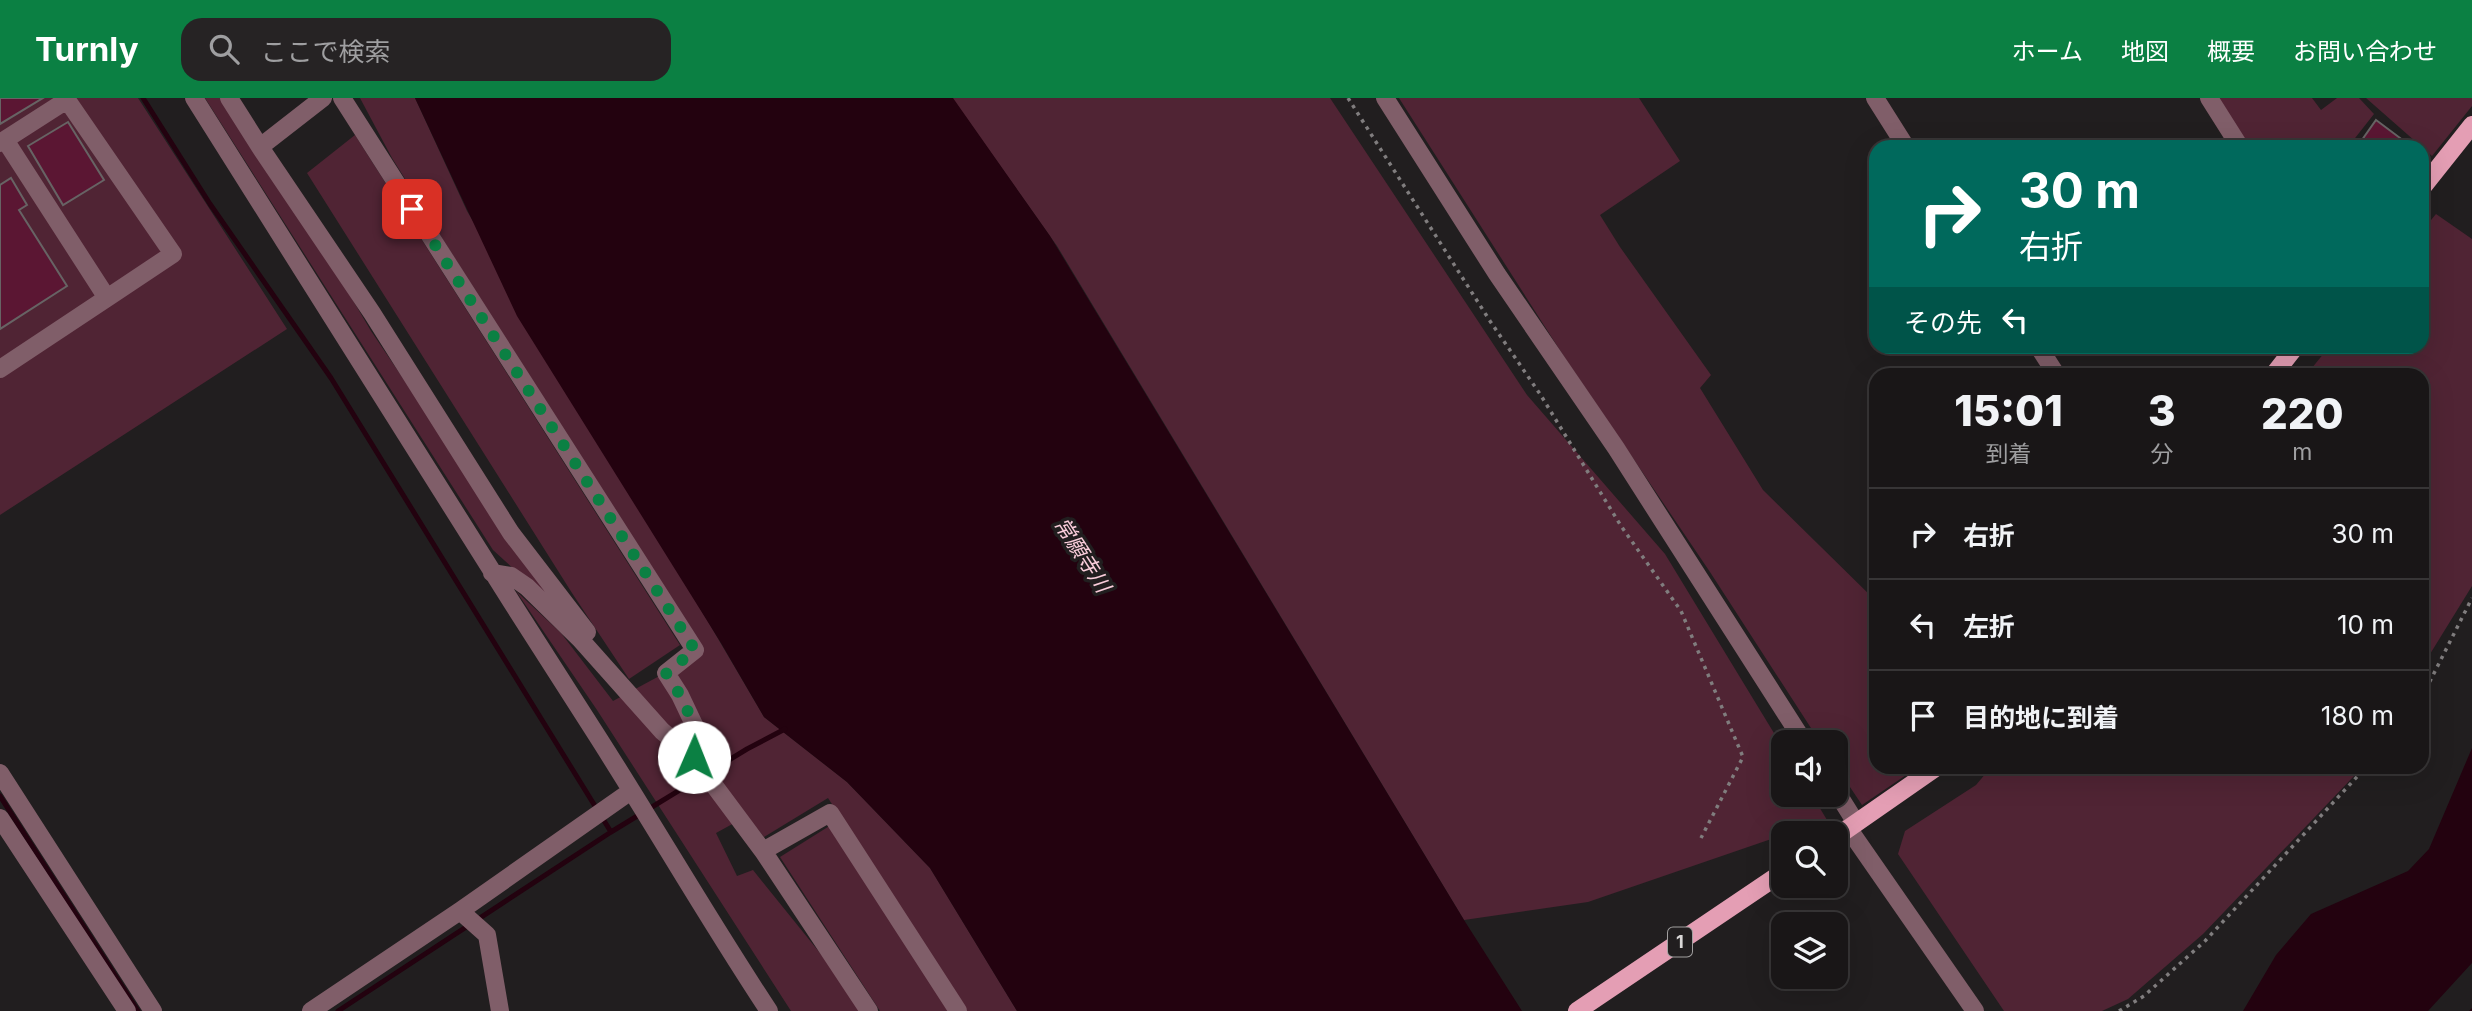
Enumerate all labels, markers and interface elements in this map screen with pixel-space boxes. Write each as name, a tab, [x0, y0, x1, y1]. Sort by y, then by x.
search box	[181, 18, 671, 81]
text: Turnly	[35, 29, 139, 69]
icon: search	[205, 30, 243, 68]
text: ここで検索	[261, 36, 391, 67]
text: ホーム	[2012, 37, 2083, 66]
text: 地図	[2121, 37, 2169, 66]
text: 概要	[2207, 37, 2255, 66]
text: お問い合わせ	[2293, 37, 2437, 66]
text: 30 m	[2019, 161, 2140, 220]
icon: right	[1904, 168, 1995, 259]
pin	[382, 179, 442, 239]
icon: arrive	[393, 190, 431, 228]
text: 右折	[2019, 227, 2083, 266]
icon: left	[1996, 301, 2034, 339]
text: その先	[1904, 307, 1982, 338]
text: 15:01	[1954, 385, 2063, 436]
text: 3	[2148, 385, 2176, 436]
text: 220	[2261, 388, 2344, 439]
text: m	[2292, 438, 2312, 466]
text: 到着	[1986, 440, 2032, 468]
text: 分	[2150, 440, 2173, 468]
water label: 常願寺川	[1049, 513, 1117, 598]
icon: right	[1904, 515, 1942, 553]
text: 30 m	[2331, 518, 2394, 549]
text: 右折	[1963, 520, 2015, 551]
icon: left	[1904, 606, 1942, 644]
text: 10 m	[2337, 609, 2394, 640]
text: 左折	[1963, 611, 2015, 642]
icon: arrive	[1904, 697, 1942, 735]
text: 180 m	[2321, 700, 2394, 731]
text: 目的地に到着	[1963, 702, 2119, 733]
position arrow	[657, 720, 731, 794]
map controls	[1771, 730, 1848, 989]
button: sound	[1771, 730, 1848, 807]
button: search	[1771, 821, 1848, 898]
button: layers	[1771, 912, 1848, 989]
road number: 1	[1668, 928, 1692, 956]

